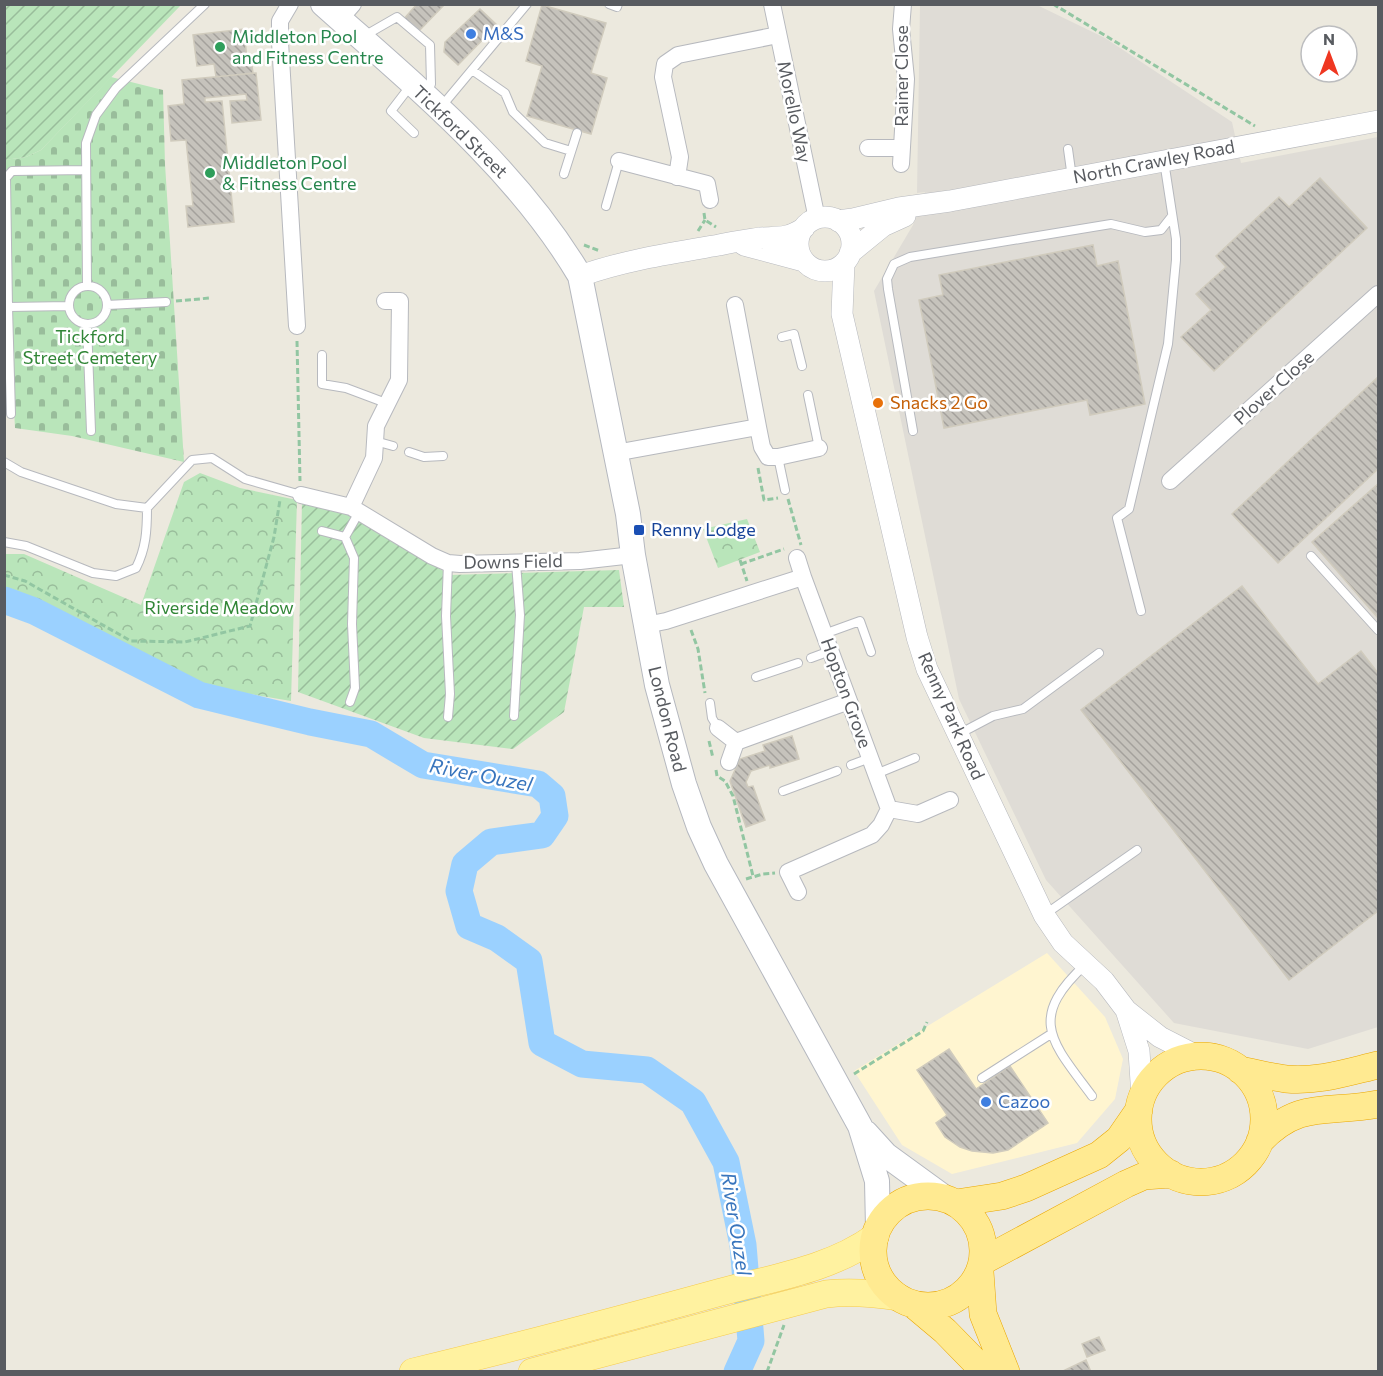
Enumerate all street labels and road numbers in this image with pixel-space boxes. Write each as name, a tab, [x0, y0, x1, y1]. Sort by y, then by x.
street label: Rainer Close	[890, 25, 912, 127]
street label: Morello Way	[773, 59, 817, 165]
street label: Tickford Street	[409, 80, 513, 182]
street label: North Crawley Road	[1071, 135, 1237, 187]
street label: Plover Close	[1229, 345, 1318, 429]
street label: Downs Field	[463, 549, 563, 573]
street label: Hopton Grove	[817, 635, 877, 751]
street label: Renny Park Road	[914, 648, 990, 783]
street label: London Road	[644, 664, 692, 774]

